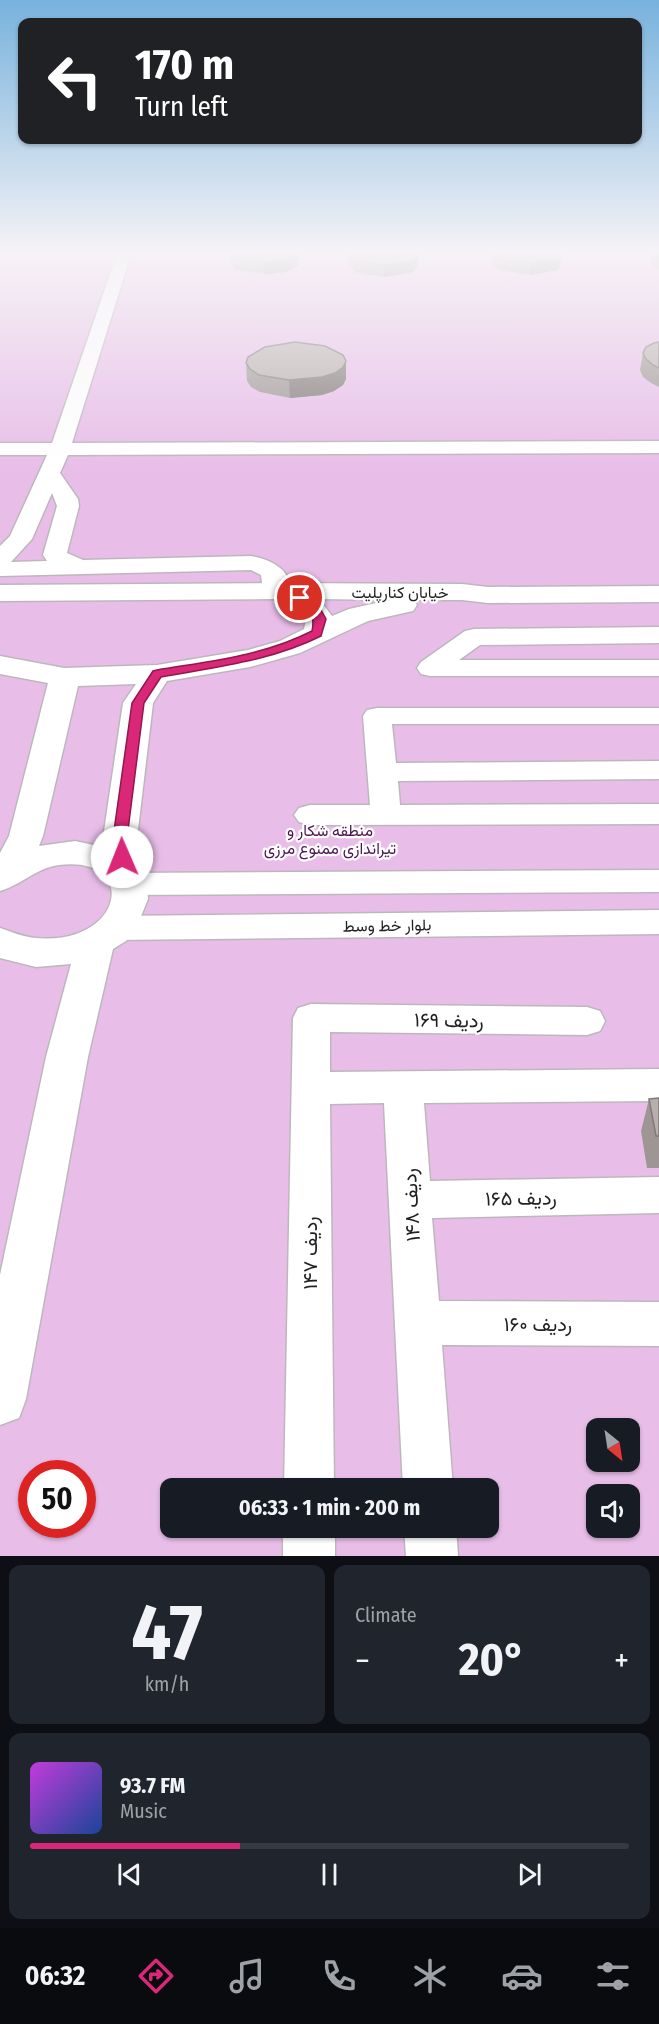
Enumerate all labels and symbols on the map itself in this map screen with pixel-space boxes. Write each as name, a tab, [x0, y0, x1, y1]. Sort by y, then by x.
pin	[274, 572, 325, 623]
street label: خیابان کنارپلیت	[351, 583, 449, 604]
park label: منطقه شکار و تیراندازی ممنوع مرزی	[264, 821, 396, 860]
position arrow	[90, 825, 154, 889]
street label: بلوار خط وسط	[343, 915, 431, 937]
street label: ردیف ۱۶۹	[414, 1007, 484, 1034]
street label: ردیف ۱۴۸	[397, 1168, 426, 1242]
street label: ردیف ۱۶۵	[485, 1185, 557, 1212]
street label: ردیف ۱۴۷	[298, 1216, 323, 1290]
street label: ردیف ۱۶۰	[504, 1312, 572, 1337]
north arrow	[586, 1418, 640, 1472]
speed limit sign: 50	[18, 1460, 96, 1538]

